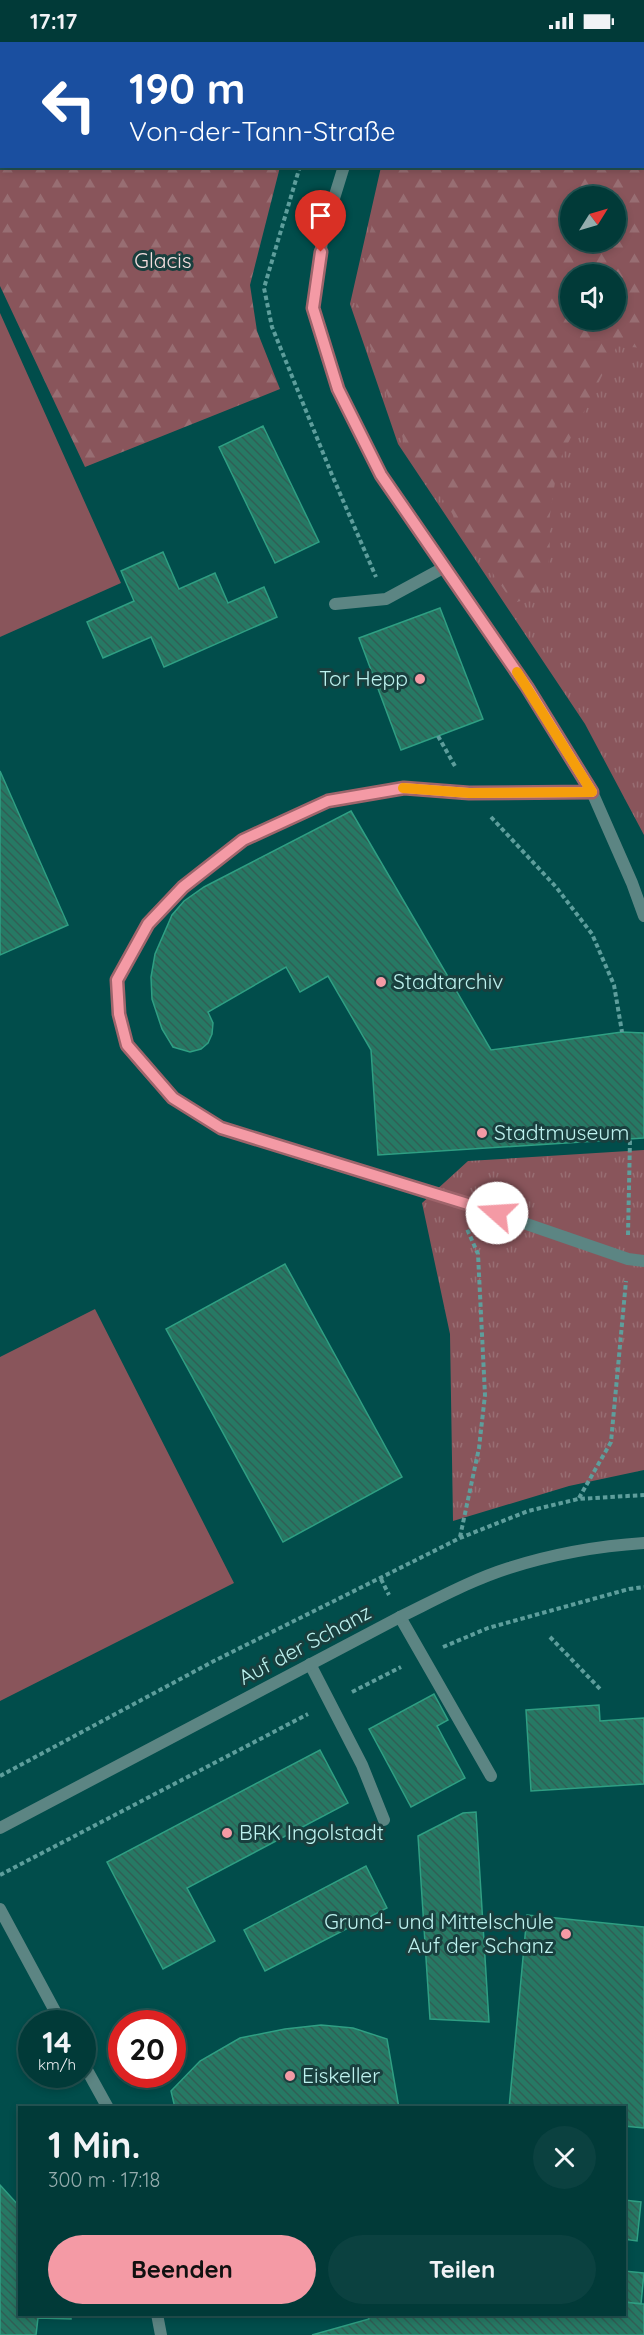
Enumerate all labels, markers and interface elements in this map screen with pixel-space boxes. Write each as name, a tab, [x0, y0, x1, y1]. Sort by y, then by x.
text: 17:17	[30, 7, 77, 35]
text: 190 m	[129, 62, 245, 115]
icon: left	[30, 66, 108, 144]
text: Von-der-Tann-Straße	[129, 114, 395, 148]
north arrow	[560, 186, 626, 252]
map controls	[560, 186, 626, 330]
pin	[295, 190, 346, 252]
icon: arrive	[304, 199, 337, 232]
park label: Glacis	[134, 247, 192, 273]
button: sound	[560, 264, 626, 330]
place label: Tor Hepp	[319, 665, 408, 691]
marker: Tor Hepp	[413, 672, 427, 686]
place label: Stadtarchiv	[393, 968, 503, 994]
marker: Stadtarchiv	[374, 975, 388, 989]
place label: Stadtmuseum	[494, 1119, 629, 1145]
marker: Stadtmuseum	[475, 1126, 489, 1140]
position arrow	[465, 1181, 529, 1245]
street label: Auf der Schanz	[234, 1598, 375, 1690]
place label: BRK Ingolstadt	[239, 1819, 384, 1845]
marker: BRK Ingolstadt	[220, 1826, 234, 1840]
place label: Grund- und Mittelschule Auf der Schanz	[324, 1908, 554, 1958]
marker: Grund- und Mittelschule Auf der Schanz	[559, 1927, 573, 1941]
speed limit sign: 20	[108, 2010, 186, 2088]
text: 14	[42, 2023, 72, 2061]
text: km/h	[38, 2055, 76, 2074]
place label: Eiskeller	[302, 2062, 380, 2088]
marker: Eiskeller	[283, 2069, 297, 2083]
text: 1 Min.	[48, 2122, 140, 2167]
button: close	[533, 2126, 596, 2189]
text: 300 m · 17:18	[48, 2167, 160, 2192]
button: Beenden	[48, 2235, 316, 2304]
button: Teilen	[328, 2235, 596, 2304]

